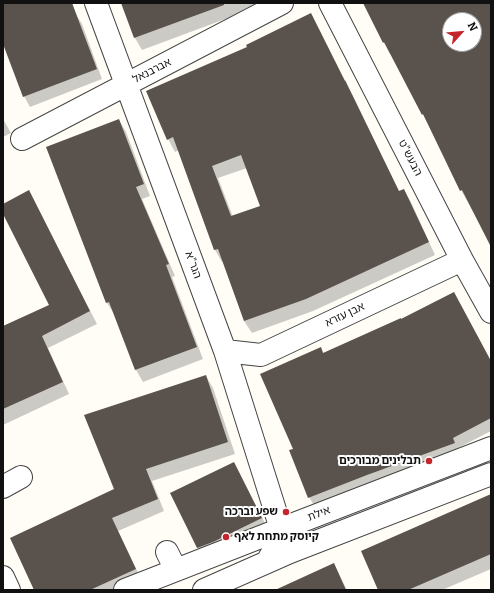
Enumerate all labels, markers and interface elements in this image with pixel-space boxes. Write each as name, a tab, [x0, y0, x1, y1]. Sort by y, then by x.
north arrow	[442, 12, 482, 52]
text: N	[465, 20, 480, 34]
street label: אברבנאל	[131, 56, 173, 86]
street label: הבעש"ט	[395, 138, 425, 178]
street label: הגר"א	[182, 250, 204, 280]
street label: אבן עזרא	[323, 300, 367, 330]
place label: תבלינים מבורכים	[339, 454, 421, 468]
marker: תבלינים מבורכים	[424, 456, 434, 466]
street label: אילת	[306, 504, 332, 524]
place label: שפע וברכה	[225, 505, 278, 519]
marker: שפע וברכה	[281, 507, 291, 517]
place label: קיוסק מתחת לאף	[234, 530, 319, 544]
marker: קיוסק מתחת לאף	[221, 532, 231, 542]

